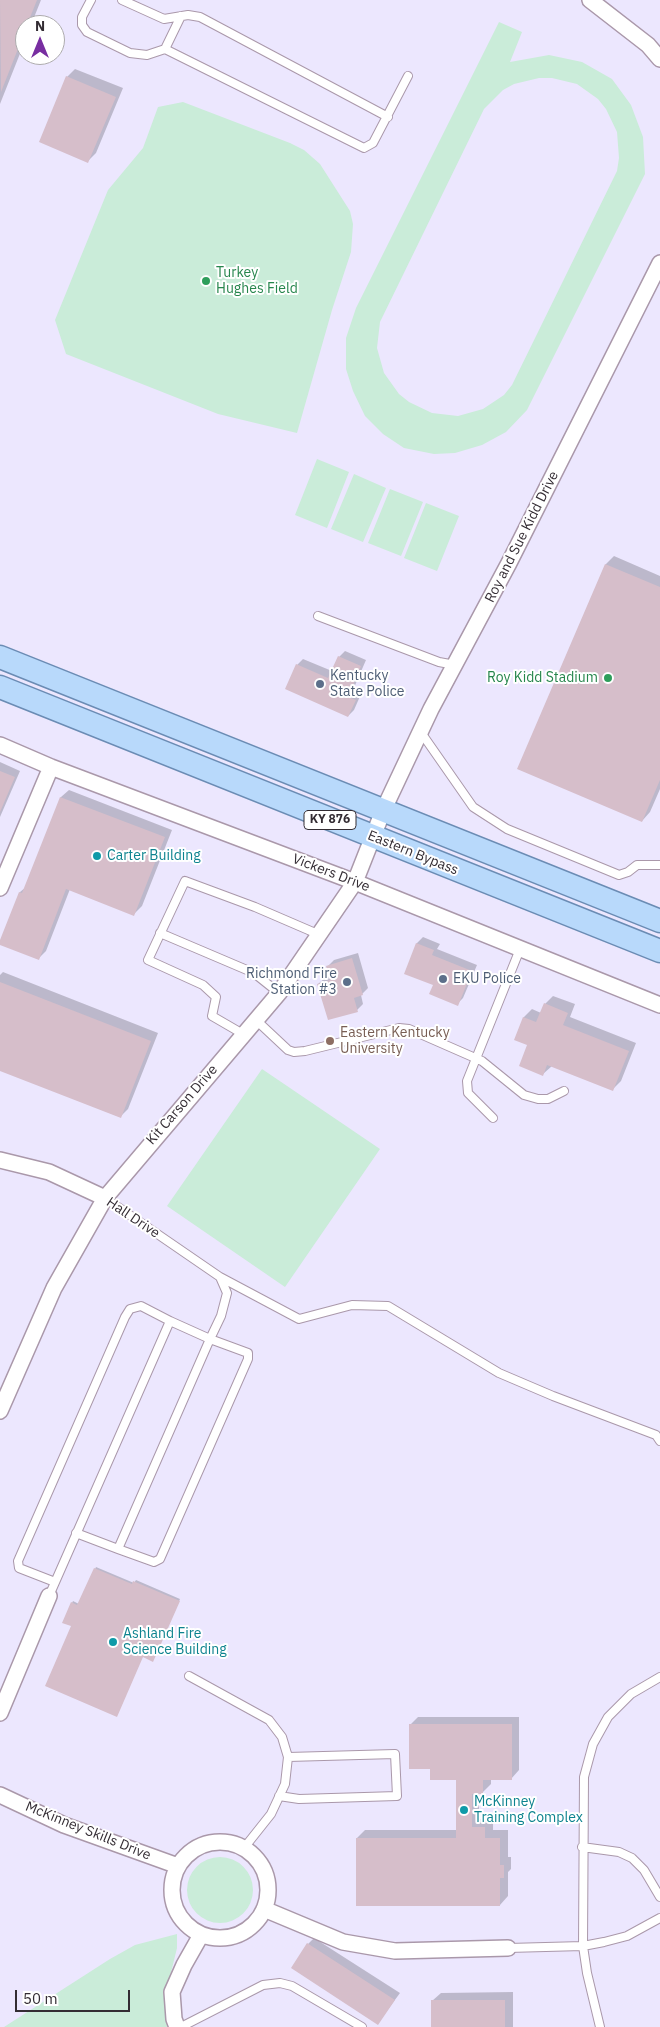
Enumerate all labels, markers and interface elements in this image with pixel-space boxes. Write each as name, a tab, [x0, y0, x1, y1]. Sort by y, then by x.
north arrow	[15, 15, 65, 65]
text: N	[35, 17, 45, 35]
place label: Turkey Hughes Field	[216, 265, 298, 298]
marker: Turkey Hughes Field	[200, 275, 212, 287]
street label: Roy and Sue Kidd Drive	[482, 469, 562, 605]
place label: Kentucky State Police	[330, 668, 404, 700]
place label: Roy Kidd Stadium	[487, 670, 598, 686]
marker: Roy Kidd Stadium	[602, 672, 614, 684]
marker: Kentucky State Police	[314, 678, 326, 690]
road number: KY 876	[304, 810, 356, 830]
street label: Eastern Bypass	[365, 827, 461, 879]
place label: Carter Building	[107, 848, 201, 864]
marker: Carter Building	[91, 850, 103, 862]
street label: Vickers Drive	[290, 851, 372, 895]
place label: Richmond Fire Station #3	[246, 966, 337, 999]
place label: EKU Police	[453, 971, 521, 987]
marker: EKU Police	[437, 973, 449, 985]
marker: Richmond Fire Station #3	[341, 976, 353, 988]
place label: Eastern Kentucky University	[340, 1025, 450, 1058]
marker: Eastern Kentucky University	[324, 1035, 336, 1047]
street label: Kit Carson Drive	[143, 1062, 221, 1148]
street label: Hall Drive	[103, 1194, 163, 1242]
place label: Ashland Fire Science Building	[123, 1626, 227, 1658]
marker: Ashland Fire Science Building	[107, 1636, 119, 1648]
place label: McKinney Training Complex	[474, 1794, 583, 1826]
street label: McKinney Skills Drive	[23, 1798, 153, 1864]
marker: McKinney Training Complex	[458, 1804, 470, 1816]
scale bar	[18, 1980, 132, 2012]
text: 50 m	[23, 1989, 58, 2008]

